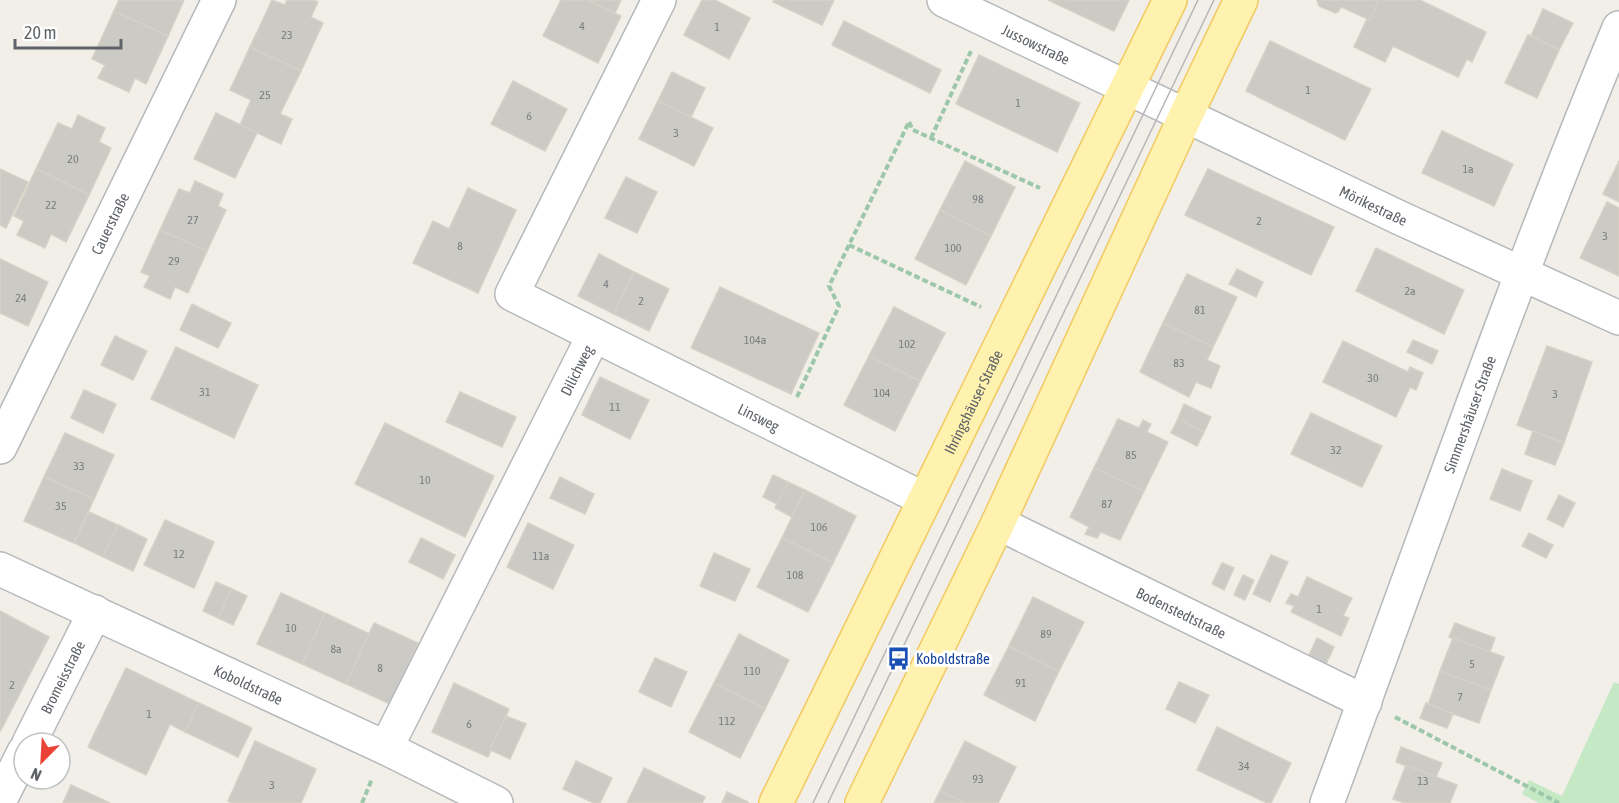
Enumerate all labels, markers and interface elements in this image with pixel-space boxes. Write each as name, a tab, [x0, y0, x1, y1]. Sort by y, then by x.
scale bar	[15, 12, 122, 50]
house number: 4	[579, 19, 585, 33]
house number: 1	[714, 20, 720, 34]
street label: Jussowstraße	[999, 21, 1073, 68]
text: 20 m	[24, 22, 56, 43]
house number: 23	[281, 28, 293, 42]
house number: 1	[1305, 83, 1311, 97]
house number: 25	[259, 88, 271, 102]
house number: 1	[1015, 96, 1021, 110]
house number: 6	[526, 109, 532, 123]
house number: 3	[673, 126, 679, 140]
house number: 20	[67, 152, 79, 166]
house number: 1a	[1462, 162, 1474, 176]
street label: Mörikestraße	[1337, 182, 1410, 229]
street label: Cauerstraße	[87, 189, 132, 257]
house number: 98	[972, 192, 984, 206]
house number: 22	[45, 198, 57, 212]
house number: 27	[187, 213, 199, 227]
house number: 2	[1256, 214, 1262, 228]
house number: 3	[1602, 229, 1608, 243]
house number: 8	[457, 239, 463, 253]
house number: 100	[945, 241, 962, 255]
house number: 29	[168, 254, 180, 268]
house number: 4	[603, 277, 609, 291]
house number: 2a	[1404, 284, 1416, 298]
house number: 24	[15, 291, 27, 305]
house number: 2	[638, 294, 644, 308]
house number: 81	[1194, 303, 1206, 317]
house number: 104a	[744, 333, 766, 347]
house number: 102	[899, 337, 915, 351]
street label: Dilichweg	[556, 342, 596, 398]
street label: Ihringshäuser Straße	[940, 347, 1006, 457]
street label: Simmershäuser Straße	[1440, 353, 1499, 475]
house number: 83	[1173, 356, 1185, 370]
house number: 30	[1367, 371, 1379, 385]
house number: 31	[199, 385, 211, 399]
house number: 104	[874, 386, 891, 400]
house number: 3	[1552, 387, 1558, 401]
house number: 11	[609, 400, 621, 414]
street label: Linsweg	[735, 400, 783, 435]
house number: 32	[1330, 443, 1342, 457]
house number: 85	[1125, 448, 1137, 462]
house number: 33	[73, 459, 85, 473]
house number: 10	[419, 473, 431, 487]
house number: 87	[1101, 497, 1113, 511]
house number: 35	[55, 499, 67, 513]
house number: 106	[811, 520, 828, 534]
house number: 12	[173, 547, 185, 561]
house number: 11a	[533, 549, 549, 563]
house number: 108	[787, 568, 804, 582]
street label: Bodenstedtstraße	[1134, 583, 1229, 642]
house number: 1	[1316, 602, 1322, 616]
house number: 10	[285, 621, 297, 635]
house number: 89	[1040, 627, 1052, 641]
street label: Bromeisstraße	[37, 637, 88, 716]
house number: 8a	[330, 642, 342, 656]
bus stop icon: Koboldstraße	[885, 645, 911, 671]
place label: Koboldstraße	[916, 650, 990, 667]
house number: 5	[1469, 657, 1475, 671]
street label: Koboldstraße	[211, 661, 286, 708]
house number: 8	[377, 661, 383, 675]
house number: 110	[744, 664, 761, 678]
house number: 91	[1015, 676, 1027, 690]
house number: 2	[9, 678, 15, 692]
house number: 7	[1457, 690, 1463, 704]
house number: 1	[146, 707, 152, 721]
house number: 112	[719, 714, 735, 728]
house number: 6	[466, 717, 472, 731]
north arrow	[12, 731, 72, 791]
house number: 34	[1238, 759, 1250, 773]
text: N	[28, 765, 44, 785]
house number: 93	[972, 772, 984, 786]
house number: 13	[1417, 774, 1429, 788]
house number: 3	[269, 778, 275, 792]

